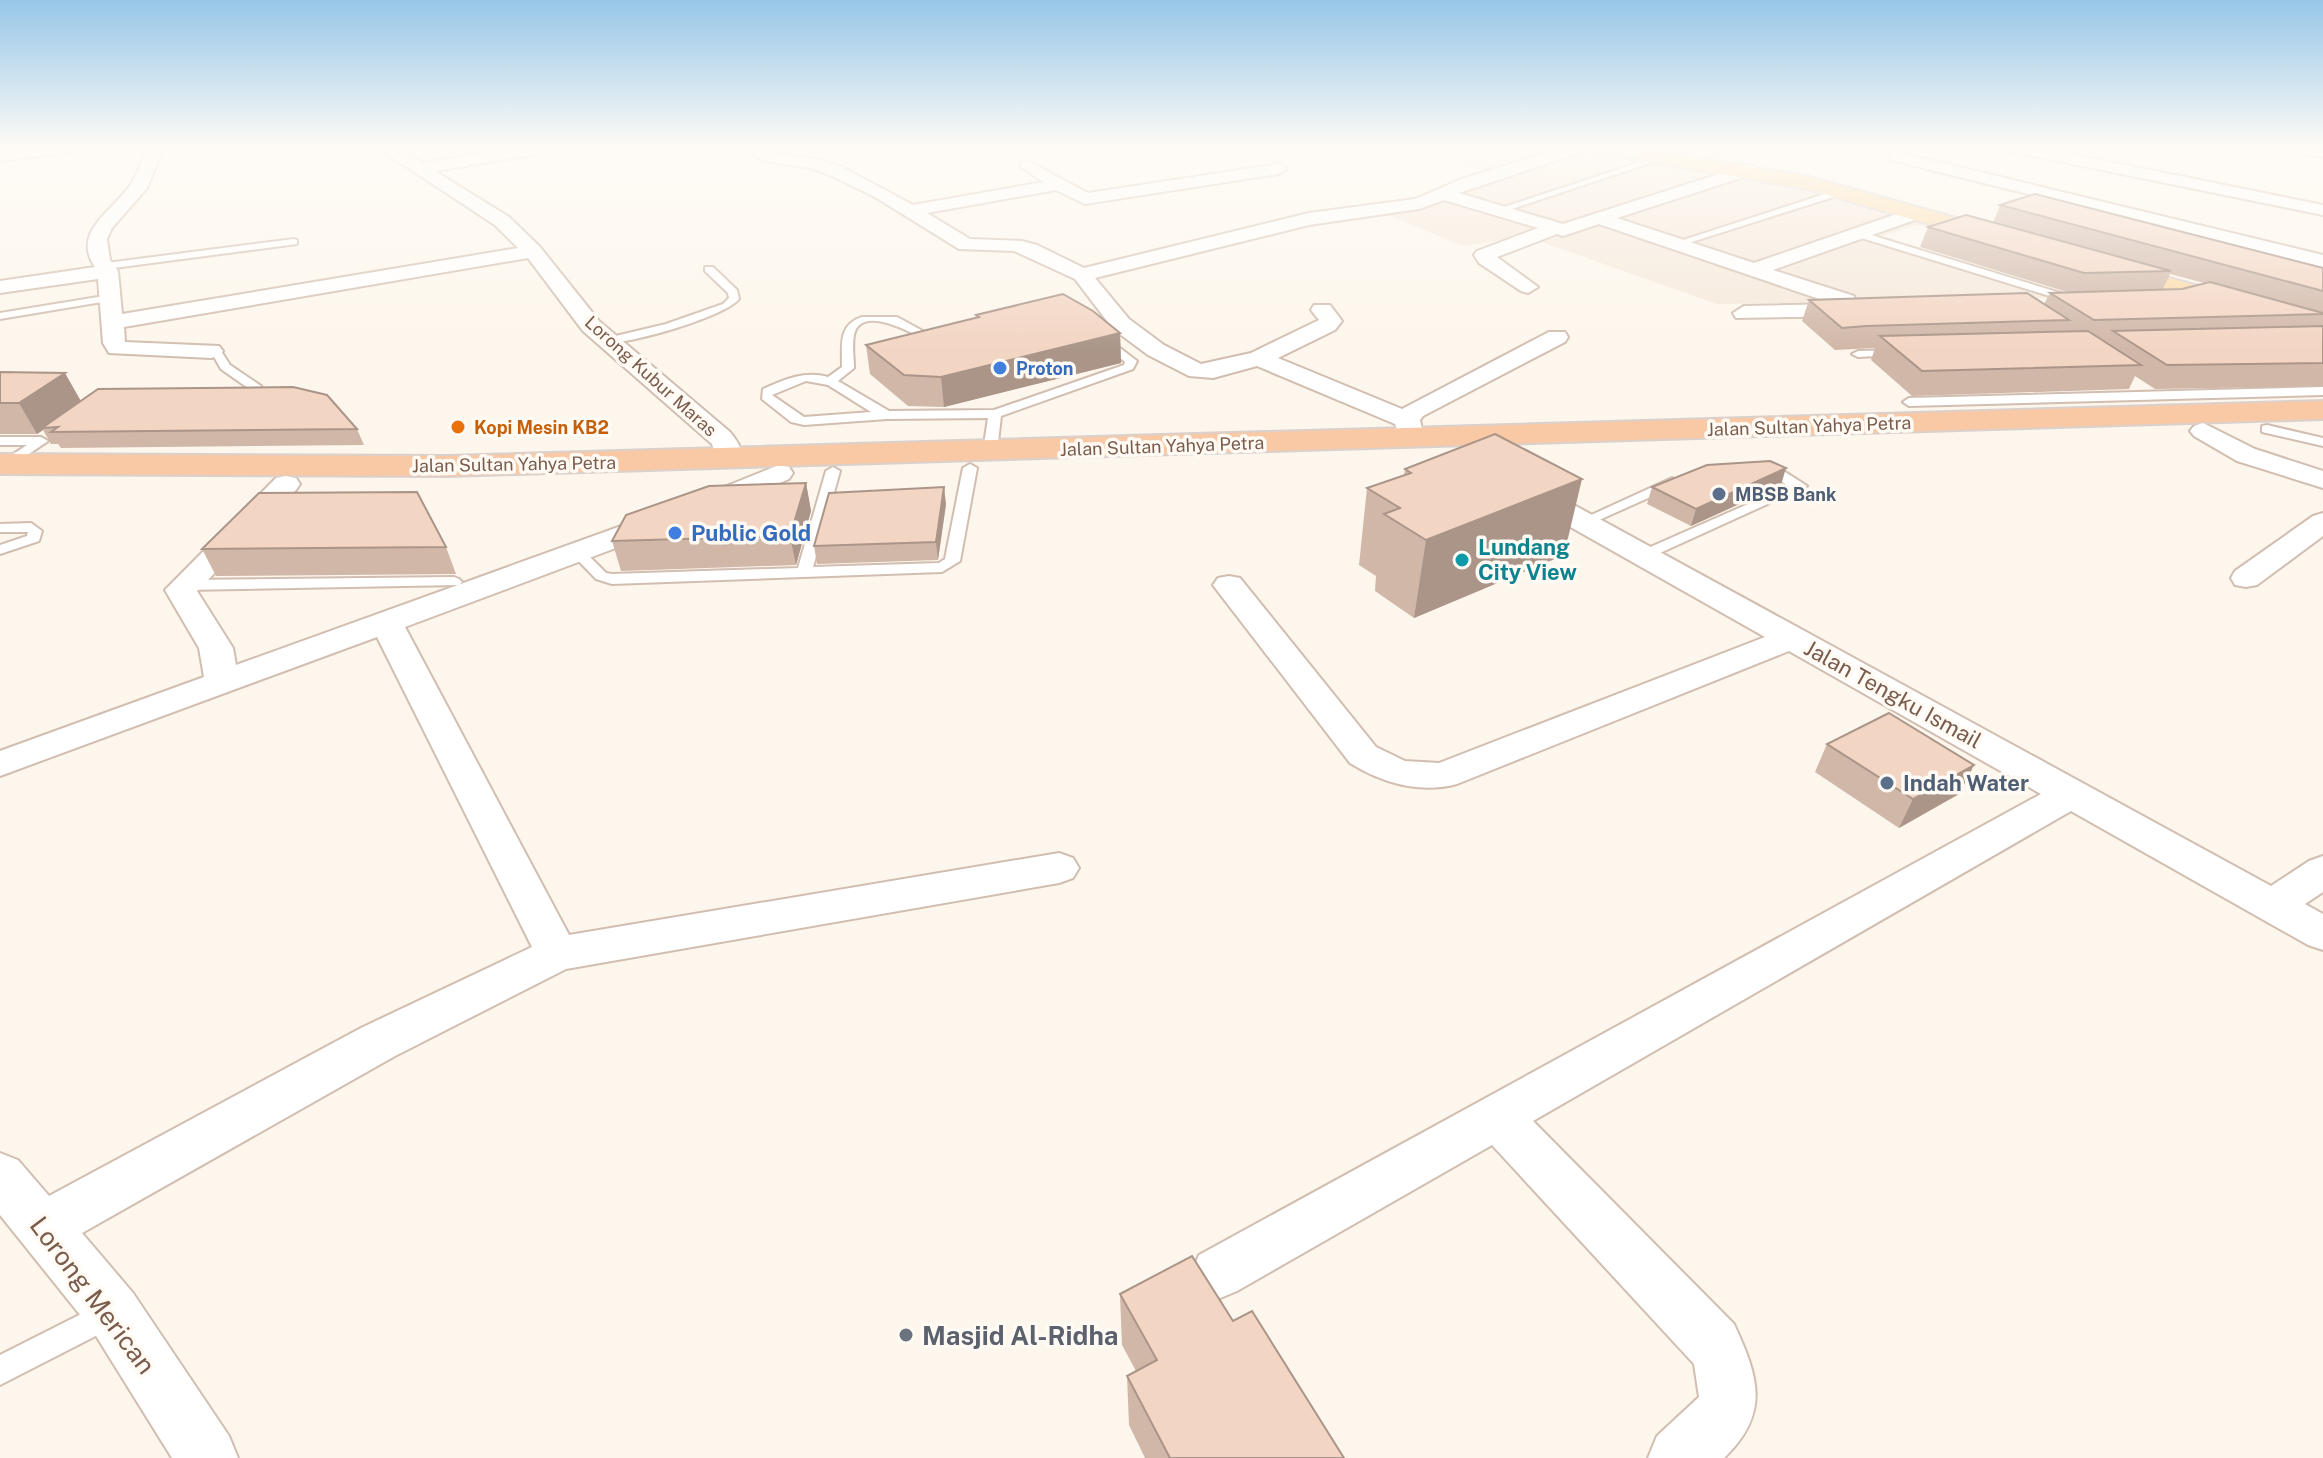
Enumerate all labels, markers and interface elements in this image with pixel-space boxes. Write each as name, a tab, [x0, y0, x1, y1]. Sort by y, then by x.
street label: Lorong Kubur Maras	[581, 311, 721, 441]
place label: Proton	[1016, 358, 1073, 379]
marker: Proton	[991, 359, 1009, 377]
street label: Jalan Sultan Yahya Petra	[1707, 412, 1911, 440]
place label: Kopi Mesin KB2	[474, 417, 609, 438]
marker: Kopi Mesin KB2	[449, 418, 467, 436]
street label: Jalan Sultan Yahya Petra	[1060, 432, 1264, 460]
street label: Jalan Sultan Yahya Petra	[412, 452, 616, 476]
place label: MBSB Bank	[1735, 484, 1837, 505]
marker: MBSB Bank	[1710, 485, 1728, 503]
place label: Public Gold	[691, 520, 811, 546]
marker: Public Gold	[666, 524, 684, 542]
place label: Lundang City View	[1478, 534, 1577, 585]
marker: Lundang City View	[1453, 551, 1471, 569]
street label: Jalan Tengku Ismail	[1800, 634, 1986, 754]
place label: Indah Water	[1903, 770, 2029, 796]
marker: Indah Water	[1878, 774, 1896, 792]
street label: Lorong Merican	[24, 1210, 162, 1380]
place label: Masjid Al-Ridha	[922, 1320, 1118, 1351]
marker: Masjid Al-Ridha	[897, 1326, 915, 1344]

